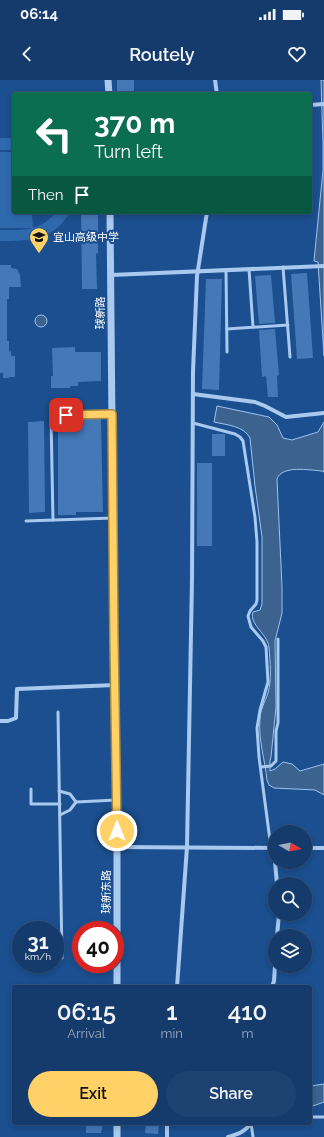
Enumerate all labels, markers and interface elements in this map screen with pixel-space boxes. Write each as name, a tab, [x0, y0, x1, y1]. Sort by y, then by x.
text: 06:14	[20, 5, 58, 23]
icon: back	[16, 43, 38, 65]
icon: heart	[286, 43, 308, 65]
text: Routely	[129, 44, 195, 65]
text: 370 m	[94, 107, 175, 140]
icon: left	[28, 108, 80, 160]
text: Turn left	[94, 141, 163, 162]
icon: arrive	[71, 184, 93, 206]
text: Then	[28, 186, 63, 204]
school or university icon: 宜山高级中学	[28, 226, 50, 254]
place label: 宜山高级中学	[53, 231, 119, 244]
street label: 球新路	[94, 297, 107, 330]
pin	[49, 398, 83, 432]
icon: arrive	[55, 404, 77, 426]
position arrow	[96, 810, 138, 852]
north arrow	[268, 825, 312, 869]
map controls	[268, 825, 312, 973]
street label: 球新东路	[100, 870, 113, 914]
button: search	[268, 877, 312, 921]
speed limit sign: 40	[72, 921, 124, 973]
button: layers	[268, 929, 312, 973]
text: 31	[27, 930, 49, 954]
text: km/h	[25, 951, 51, 962]
text: 06:15	[57, 997, 116, 1026]
text: 1	[166, 997, 177, 1026]
text: 410	[228, 997, 267, 1026]
text: Arrival	[67, 1026, 105, 1041]
text: min	[161, 1026, 183, 1041]
text: m	[241, 1026, 253, 1041]
button: Exit	[28, 1071, 158, 1117]
button: Share	[166, 1071, 296, 1117]

